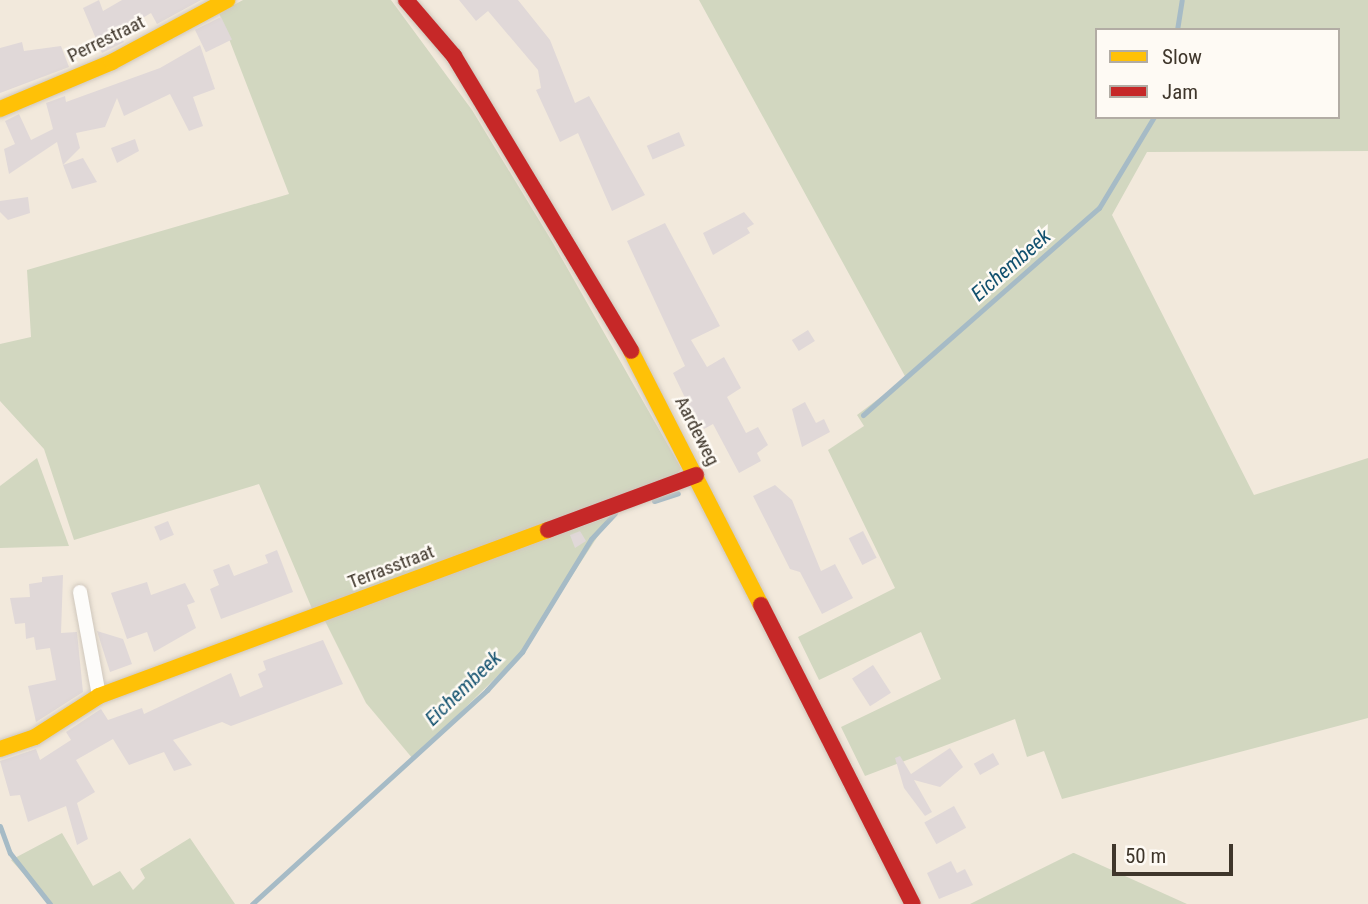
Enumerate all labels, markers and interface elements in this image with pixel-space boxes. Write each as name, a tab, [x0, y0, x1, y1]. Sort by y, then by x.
street label: Perrestraat	[64, 11, 148, 67]
legend	[1095, 28, 1340, 119]
text: Slow	[1162, 45, 1202, 69]
text: Jam	[1162, 80, 1198, 104]
water label: Eichembeek	[966, 224, 1056, 306]
street label: Aardeweg	[670, 393, 724, 469]
street label: Terrasstraat	[345, 540, 437, 594]
water label: Eichembeek	[419, 645, 507, 731]
scale bar	[1116, 830, 1237, 874]
text: 50 m	[1125, 844, 1166, 868]

